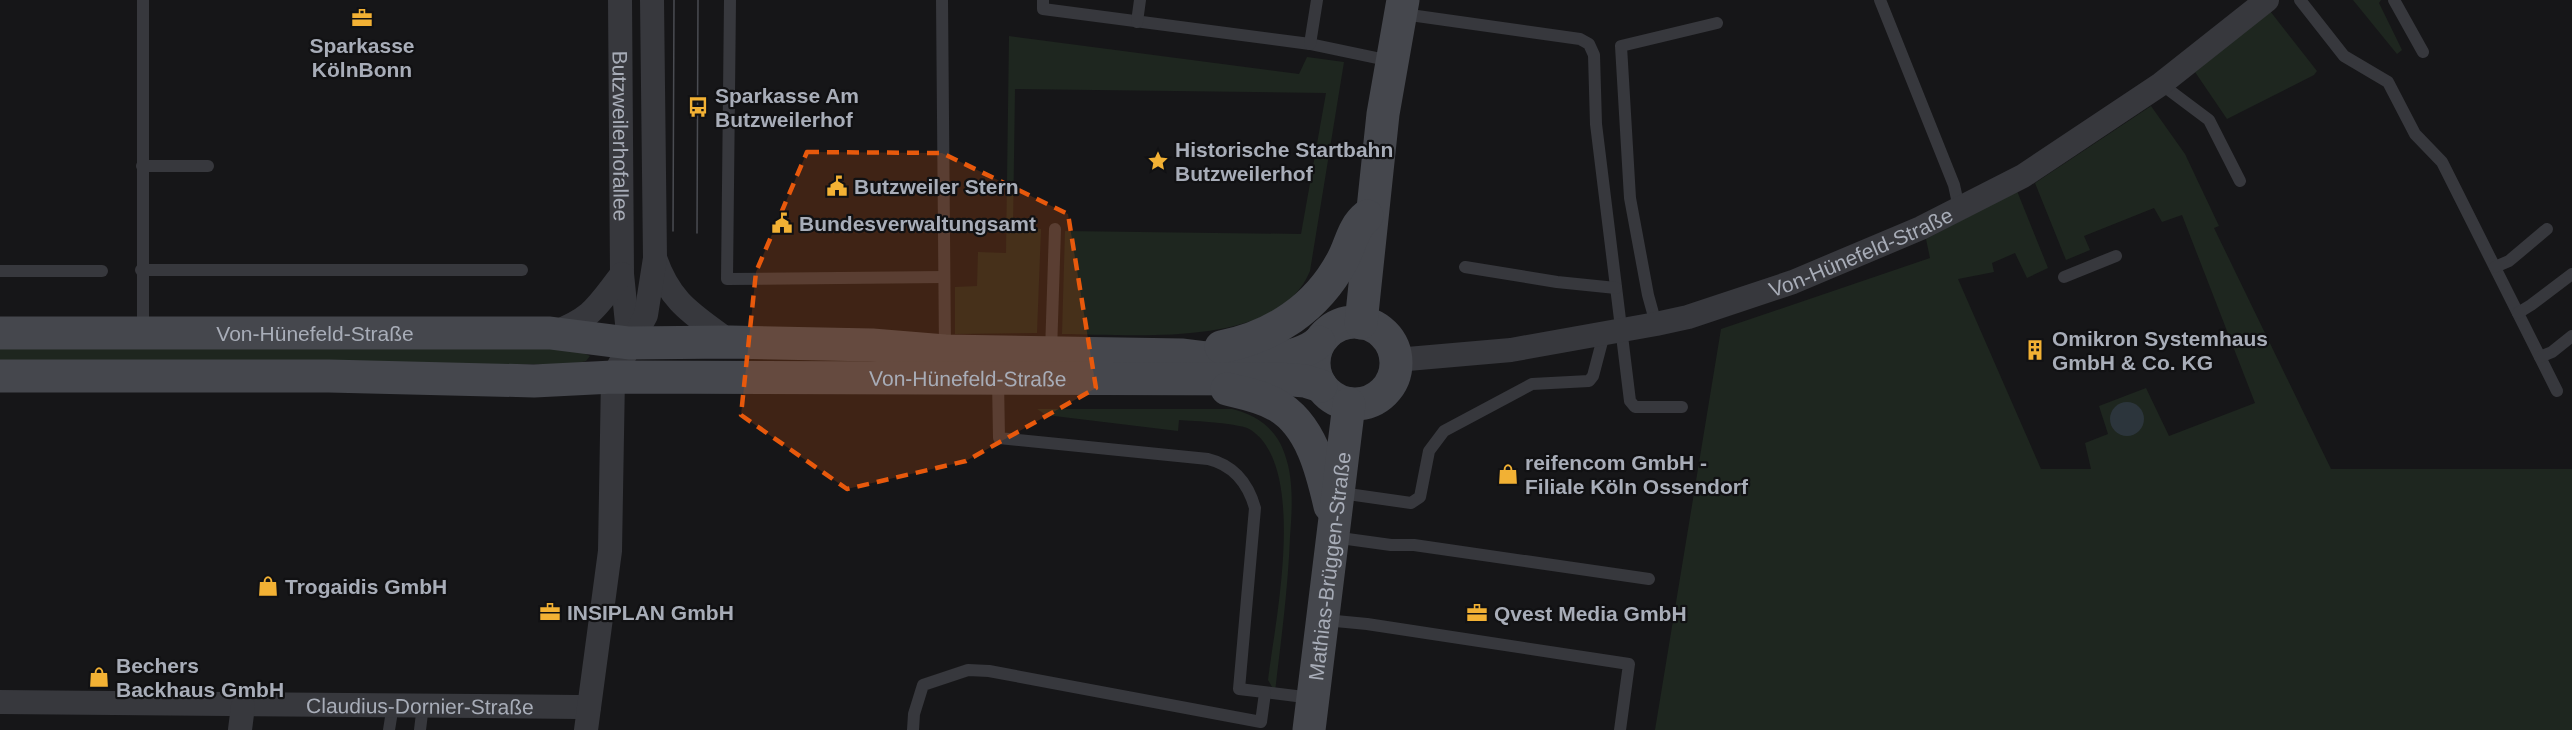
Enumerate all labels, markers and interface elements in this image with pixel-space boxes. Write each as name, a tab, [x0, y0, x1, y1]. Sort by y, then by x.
office icon: Sparkasse KölnBonn	[350, 6, 374, 30]
place label: Sparkasse KölnBonn	[309, 34, 415, 81]
street label: Butzweilerhofallee	[609, 51, 633, 221]
place label: Sparkasse Am Butzweilerhof	[715, 84, 859, 131]
bus stop icon: Sparkasse Am Butzweilerhof	[686, 95, 710, 119]
place label: Historische Startbahn Butzweilerhof	[1175, 138, 1393, 185]
place icon: Historische Startbahn Butzweilerhof	[1146, 149, 1170, 173]
public building icon: Butzweiler Stern	[825, 174, 849, 198]
place label: Butzweiler Stern	[854, 175, 1019, 198]
street label: Von-Hünefeld-Straße	[1766, 202, 1956, 301]
public building icon: Bundesverwaltungsamt	[770, 211, 794, 235]
place label: Bundesverwaltungsamt	[799, 212, 1036, 235]
street label: Von-Hünefeld-Straße	[216, 322, 414, 345]
place label: Omikron Systemhaus GmbH & Co. KG	[2052, 327, 2268, 374]
building icon: Omikron Systemhaus GmbH & Co. KG	[2023, 338, 2047, 362]
street label: Von-Hünefeld-Straße	[869, 366, 1067, 390]
street label: Mathias-Brüggen-Straße	[1304, 451, 1355, 682]
place label: reifencom GmbH - Filiale Köln Ossendorf	[1525, 451, 1749, 498]
shop icon: reifencom GmbH - Filiale Köln Ossendorf	[1496, 462, 1520, 486]
shop icon: Trogaidis GmbH	[256, 574, 280, 598]
place label: Trogaidis GmbH	[285, 575, 447, 598]
office icon: INSIPLAN GmbH	[538, 600, 562, 624]
place label: INSIPLAN GmbH	[567, 601, 734, 624]
office icon: Qvest Media GmbH	[1465, 601, 1489, 625]
place label: Qvest Media GmbH	[1494, 602, 1687, 625]
place label: Bechers Backhaus GmbH	[116, 654, 284, 701]
shop icon: Bechers Backhaus GmbH	[87, 665, 111, 689]
street label: Claudius-Dornier-Straße	[306, 693, 534, 718]

